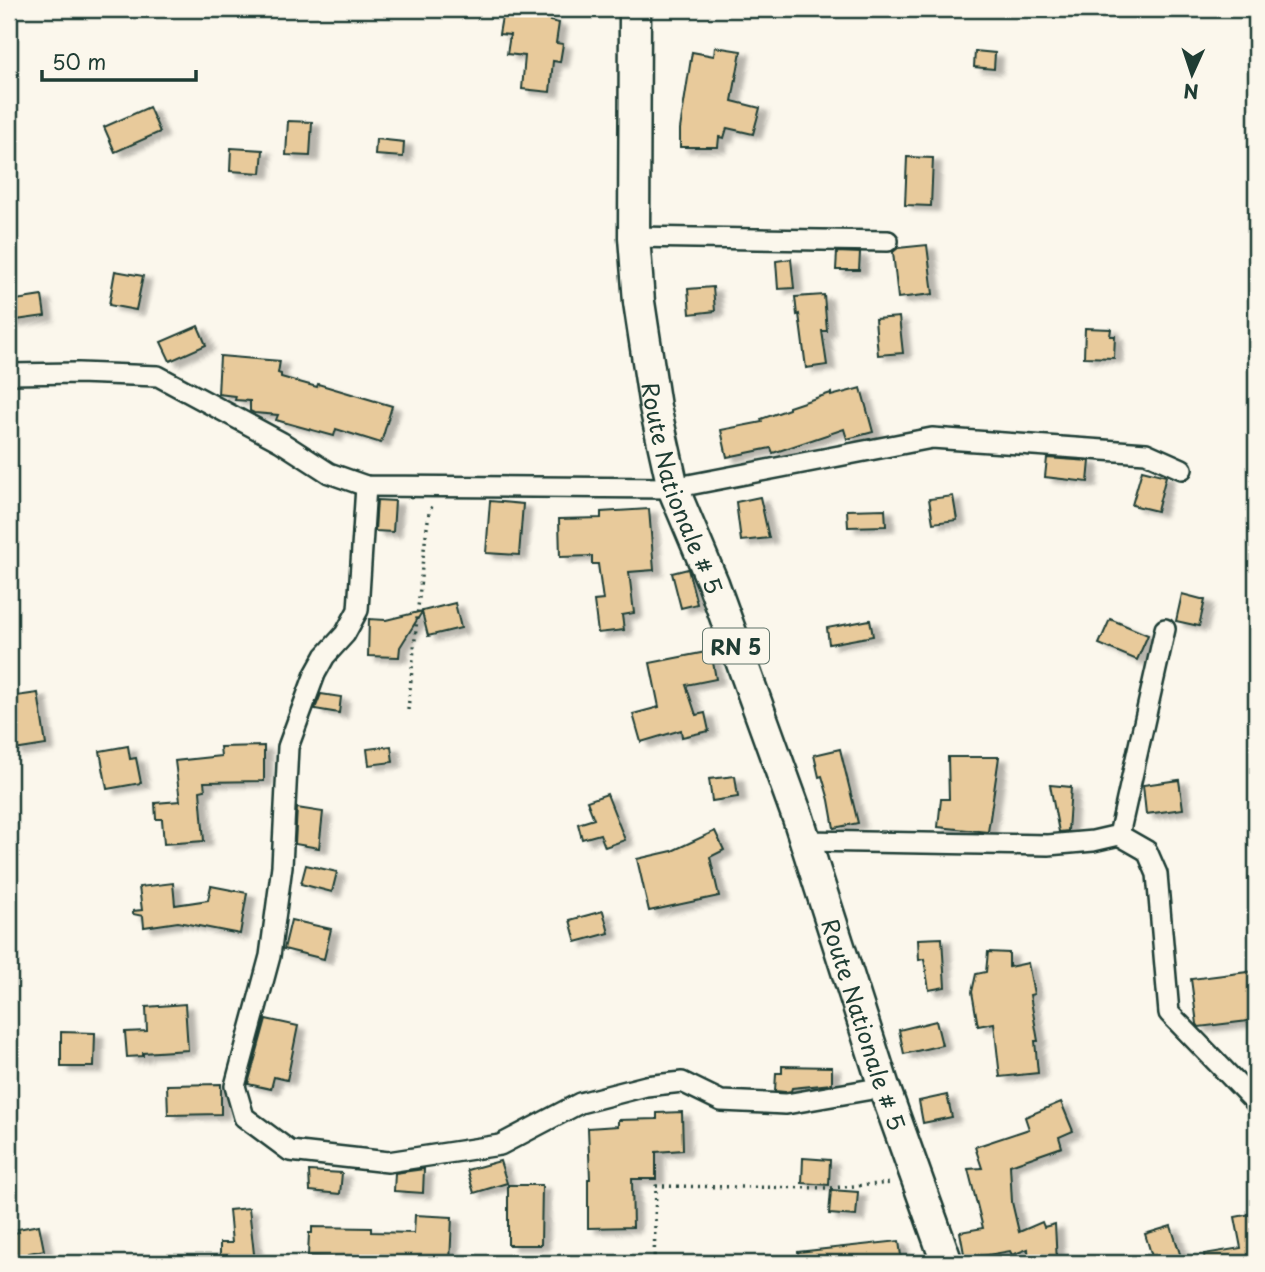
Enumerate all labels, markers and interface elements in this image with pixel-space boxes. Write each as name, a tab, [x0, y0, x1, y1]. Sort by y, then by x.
scale bar	[42, 38, 196, 82]
north arrow	[1156, 38, 1226, 108]
text: 50 m	[52, 45, 106, 77]
text: N	[1183, 78, 1199, 106]
street label: Route Nationale # 5	[634, 380, 733, 598]
road number: RN 5	[703, 628, 769, 664]
street label: Route Nationale # 5	[814, 914, 916, 1135]

